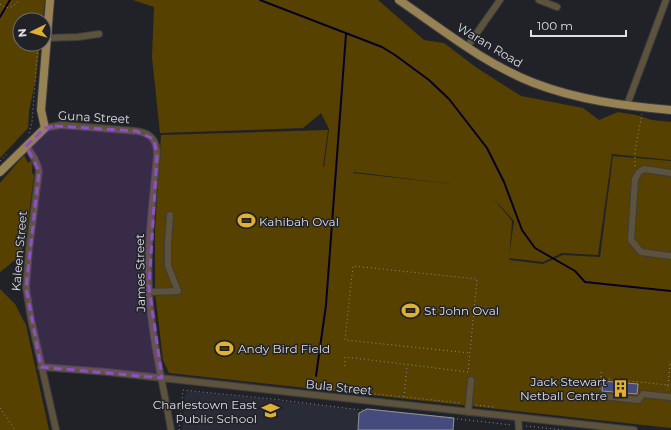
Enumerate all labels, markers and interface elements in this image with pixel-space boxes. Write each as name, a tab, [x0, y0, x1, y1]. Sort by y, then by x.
north arrow	[12, 12, 52, 52]
scale bar	[531, 12, 626, 38]
text: 100 m	[537, 18, 573, 33]
street label: Waran Road	[455, 20, 525, 70]
text: N	[15, 28, 29, 38]
street label: Guna Street	[58, 108, 130, 126]
street label: Kaleen Street	[8, 210, 30, 292]
sports icon: Kahibah Oval	[236, 211, 256, 231]
place label: Kahibah Oval	[259, 214, 339, 229]
street label: James Street	[132, 234, 148, 313]
sports icon: St John Oval	[401, 300, 421, 320]
place label: St John Oval	[424, 303, 499, 318]
sports icon: Andy Bird Field	[215, 338, 235, 358]
place label: Andy Bird Field	[238, 341, 330, 356]
place label: Jack Stewart Netball Centre	[520, 374, 607, 403]
street label: Bula Street	[305, 376, 373, 398]
building icon: Jack Stewart Netball Centre	[610, 378, 630, 398]
place label: Charlestown East Public School	[153, 397, 257, 426]
school or university icon: Charlestown East Public School	[260, 401, 280, 421]

